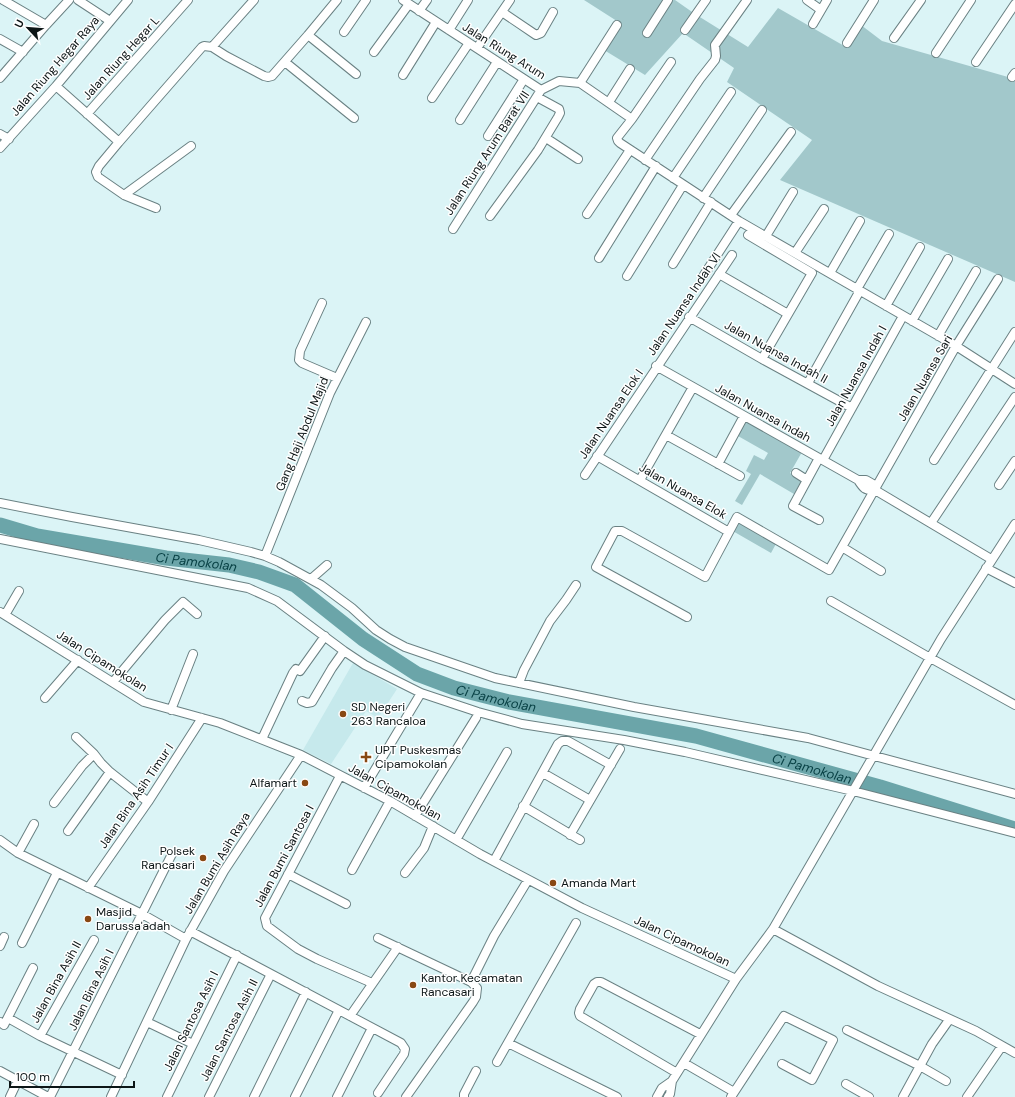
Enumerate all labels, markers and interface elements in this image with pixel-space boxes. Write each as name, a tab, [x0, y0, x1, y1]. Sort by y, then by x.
north arrow	[8, 8, 48, 48]
street label: Jalan Riung Hegar Raya	[7, 13, 103, 119]
street label: Jalan Riung Hegar L	[79, 13, 163, 103]
text: U	[11, 17, 27, 30]
street label: Jalan Riung Arum	[459, 19, 549, 83]
street label: Jalan Riung Arum Barat VII	[441, 88, 533, 218]
street label: Jalan Nuansa Indah VI	[644, 249, 724, 359]
street label: Jalan Nuansa Indah II	[722, 317, 830, 387]
street label: Jalan Nuansa Indah I	[822, 323, 890, 429]
street label: Jalan Nuansa Sari	[894, 332, 956, 424]
street label: Jalan Nuansa Elok I	[575, 366, 647, 462]
street label: Gang Haji Abdul Majid	[272, 375, 332, 493]
street label: Jalan Nuansa Indah	[712, 380, 814, 446]
street label: Jalan Nuansa Elok	[636, 459, 730, 523]
water label: Ci Pamokolan	[154, 548, 239, 575]
street label: Jalan Cipamokolan	[54, 627, 150, 695]
water label: Ci Pamokolan	[454, 680, 538, 715]
place label: SD Negeri 263 Rancaloa	[351, 699, 426, 729]
marker: SD Negeri 263 Rancaloa	[338, 709, 348, 719]
street label: Jalan Bina Asih Timur I	[95, 740, 177, 852]
place label: UPT Puskesmas Cipamokolan	[375, 742, 461, 772]
water label: Ci Pamokolan	[770, 749, 854, 787]
marker: UPT Puskesmas Cipamokolan	[360, 751, 372, 763]
street label: Jalan Cipamokolan	[346, 760, 444, 824]
place label: Alfamart	[250, 775, 297, 791]
marker: Alfamart	[300, 778, 310, 788]
street label: Jalan Bumi Santosa I	[250, 802, 318, 910]
street label: Jalan Bumi Asih Raya	[180, 809, 254, 917]
place label: Polsek Rancasari	[141, 843, 195, 873]
marker: Polsek Rancasari	[198, 853, 208, 863]
place label: Amanda Mart	[561, 875, 636, 891]
marker: Amanda Mart	[548, 878, 558, 888]
place label: Masjid Darussa'adah	[96, 904, 170, 934]
street label: Jalan Cipamokolan	[631, 912, 733, 970]
marker: Masjid Darussa'adah	[83, 914, 93, 924]
street label: Jalan Bina Asih II	[27, 938, 85, 1026]
street label: Jalan Bina Asih I	[64, 947, 118, 1033]
street label: Jalan Santosa Asih I	[160, 968, 222, 1074]
place label: Kantor Kecamatan Rancasari	[421, 970, 523, 1000]
street label: Jalan Santosa Asih II	[196, 976, 262, 1084]
marker: Kantor Kecamatan Rancasari	[408, 980, 418, 990]
scale bar	[10, 1063, 134, 1089]
text: 100 m	[16, 1069, 50, 1085]

